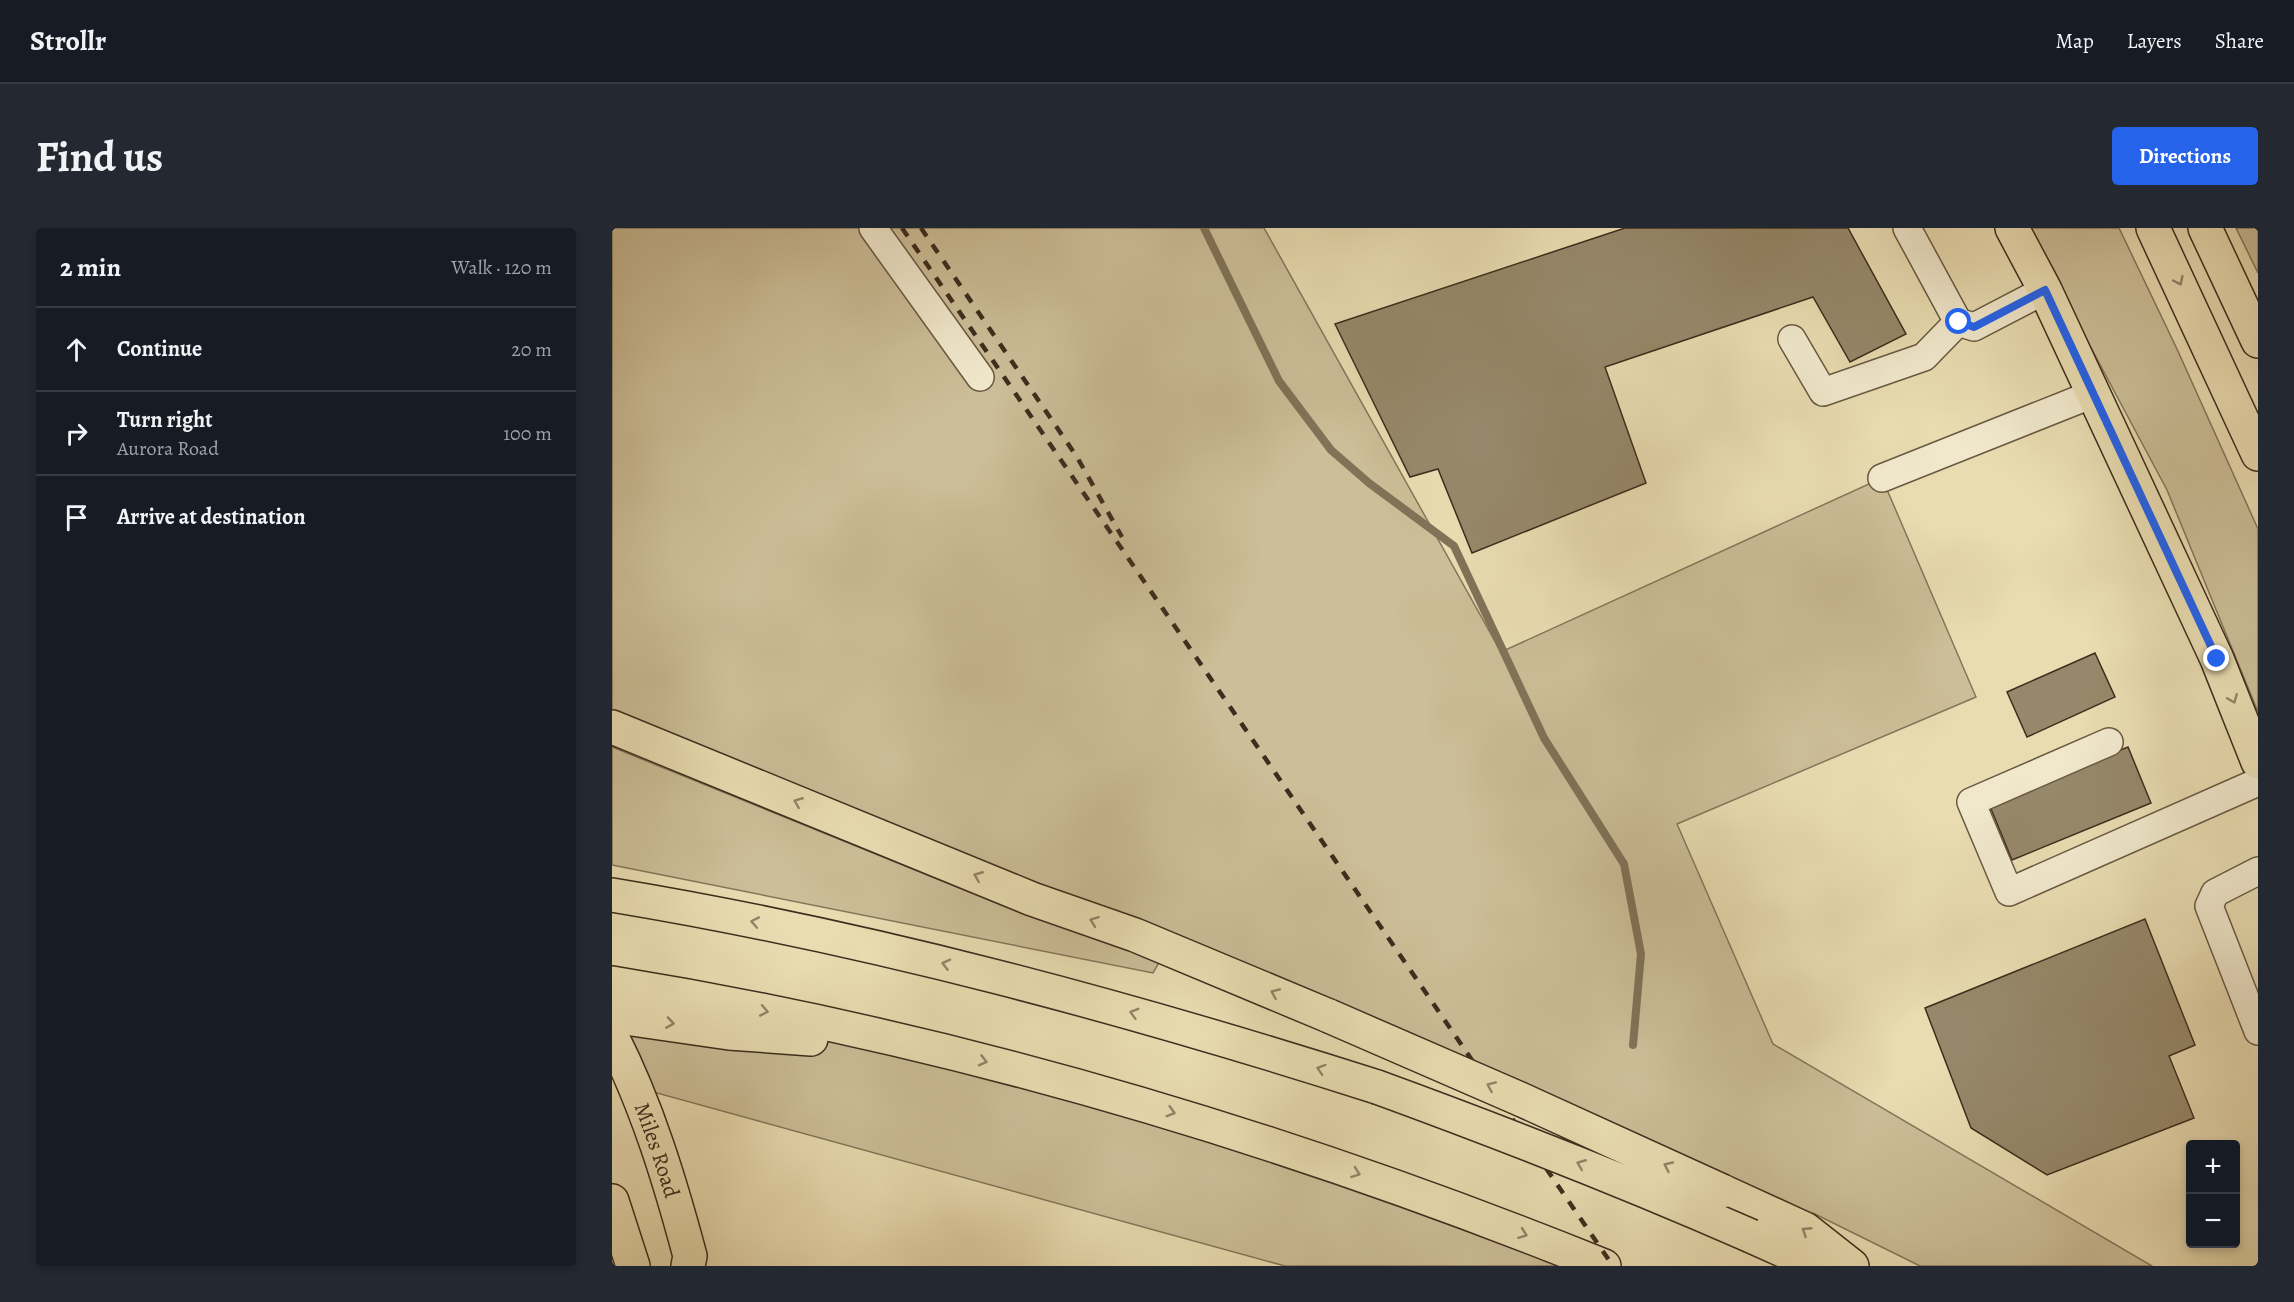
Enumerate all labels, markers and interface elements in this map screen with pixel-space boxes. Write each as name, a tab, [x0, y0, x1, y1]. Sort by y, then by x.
text: Strollr	[30, 22, 106, 60]
text: Map	[2055, 27, 2094, 55]
text: Layers	[2127, 27, 2182, 55]
text: Share	[2215, 27, 2264, 55]
button: Directions	[2112, 127, 2258, 185]
text: Find us	[36, 128, 163, 185]
text: 2 min	[60, 250, 121, 285]
text: Walk · 120 m	[451, 254, 552, 281]
one-way arrow	[2171, 274, 2183, 285]
route start	[1945, 308, 1971, 334]
icon: ahead	[60, 333, 93, 366]
text: Continue	[117, 334, 202, 364]
text: 20 m	[511, 336, 552, 363]
text: Turn right	[117, 405, 213, 435]
icon: right	[60, 417, 93, 450]
text: 100 m	[503, 420, 552, 447]
text: Aurora Road	[117, 435, 219, 462]
icon: arrive	[60, 501, 93, 534]
text: Arrive at destination	[117, 502, 306, 532]
route end	[2203, 645, 2229, 671]
one-way arrow	[2226, 693, 2238, 704]
one-way arrow	[793, 797, 804, 809]
one-way arrow	[974, 871, 985, 883]
one-way arrow	[1089, 915, 1100, 928]
one-way arrow	[750, 916, 760, 929]
one-way arrow	[941, 958, 951, 971]
one-way arrow	[1270, 988, 1281, 1000]
one-way arrow	[759, 1004, 769, 1017]
one-way arrow	[1129, 1008, 1140, 1020]
one-way arrow	[665, 1017, 675, 1029]
one-way arrow	[978, 1054, 988, 1067]
one-way arrow	[1316, 1064, 1327, 1077]
one-way arrow	[1486, 1081, 1497, 1093]
street label: Miles Road	[627, 1098, 687, 1202]
one-way arrow	[1165, 1105, 1176, 1117]
map controls	[2186, 1140, 2240, 1248]
button: +	[2186, 1140, 2240, 1194]
one-way arrow	[1577, 1159, 1588, 1171]
one-way arrow	[1664, 1162, 1675, 1174]
one-way arrow	[1350, 1166, 1361, 1178]
button: −	[2186, 1194, 2240, 1248]
one-way arrow	[1802, 1226, 1812, 1238]
one-way arrow	[1517, 1227, 1528, 1239]

